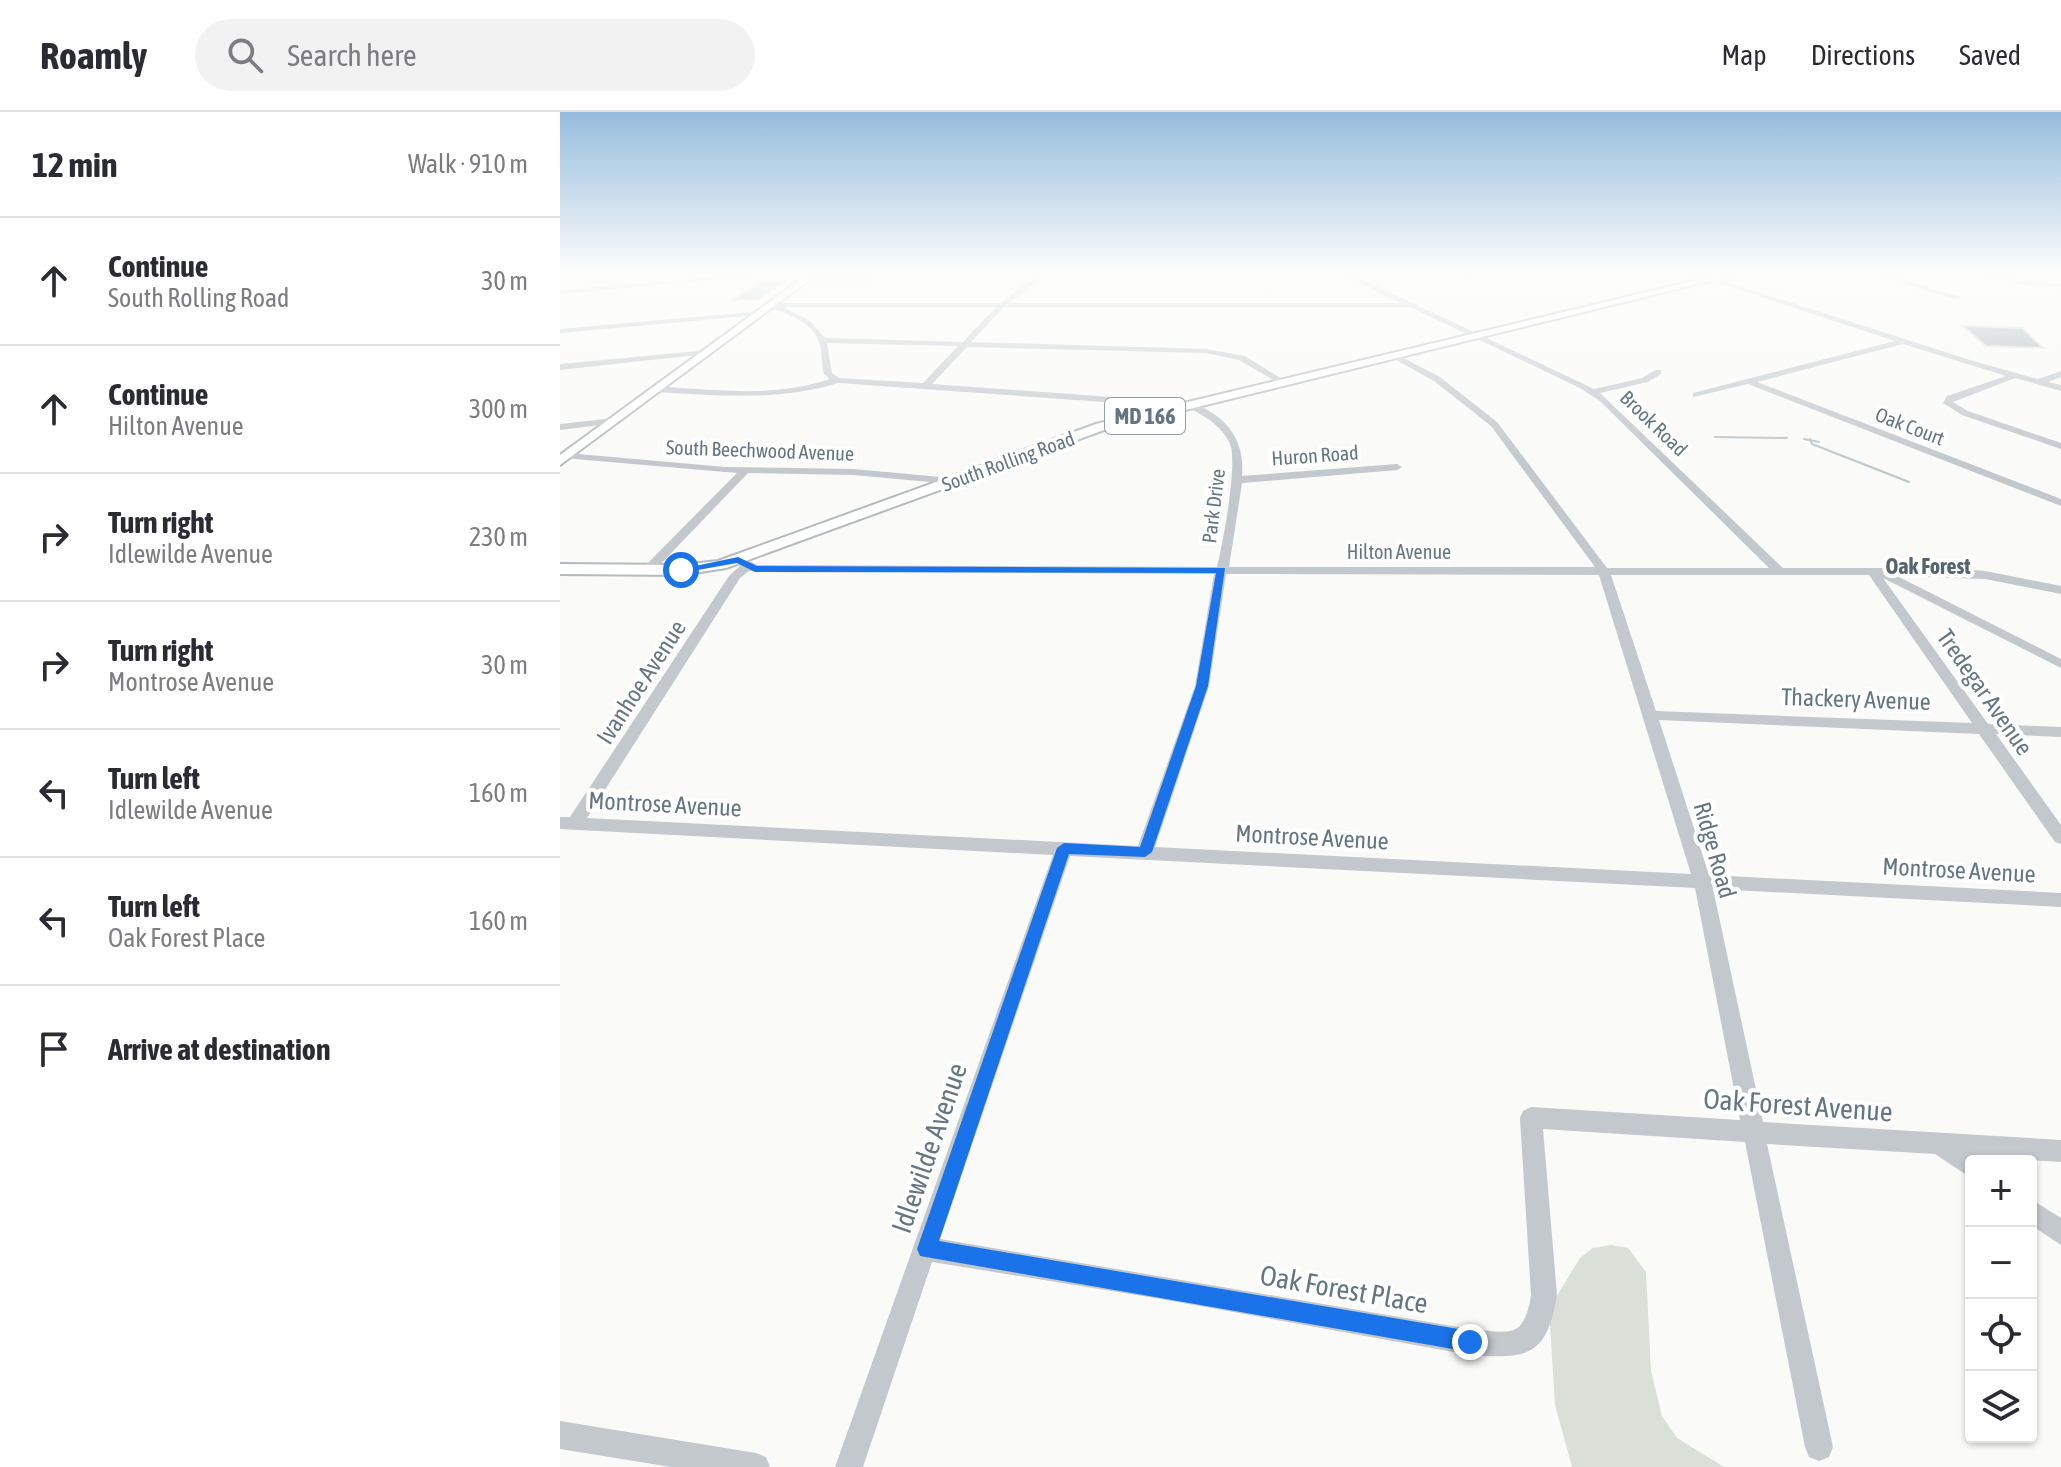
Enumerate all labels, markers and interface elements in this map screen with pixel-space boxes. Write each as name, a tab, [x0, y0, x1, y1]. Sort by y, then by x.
search box	[195, 19, 755, 91]
icon: search	[223, 33, 267, 77]
text: Roamly	[40, 34, 147, 77]
text: Search here	[287, 38, 417, 72]
text: Map	[1722, 39, 1767, 71]
text: Directions	[1811, 39, 1915, 71]
text: Saved	[1959, 39, 2021, 71]
text: 12 min	[32, 145, 117, 184]
text: Walk · 910 m	[408, 149, 528, 179]
text: Continue	[108, 249, 208, 283]
icon: ahead	[32, 259, 76, 303]
text: 30 m	[481, 266, 528, 296]
text: South Rolling Road	[108, 283, 289, 313]
text: Continue	[108, 377, 208, 411]
street label: Brook Road	[1616, 386, 1692, 460]
icon: ahead	[32, 387, 76, 431]
text: 300 m	[469, 394, 528, 424]
road number: MD 166	[1105, 398, 1185, 434]
street label: Oak Court	[1872, 402, 1948, 450]
text: Hilton Avenue	[108, 411, 244, 441]
street label: South Rolling Road	[939, 426, 1077, 496]
street label: South Beechwood Avenue	[665, 435, 855, 465]
street label: Huron Road	[1271, 440, 1359, 470]
street label: Park Drive	[1197, 467, 1229, 545]
text: Turn right	[108, 505, 214, 539]
icon: right	[32, 515, 76, 559]
text: 230 m	[469, 522, 528, 552]
text: Idlewilde Avenue	[108, 539, 273, 569]
street label: Hilton Avenue	[1347, 540, 1451, 563]
route start	[663, 552, 699, 588]
district label: Oak Forest	[1885, 553, 1971, 579]
street label: Ivanhoe Avenue	[591, 615, 691, 749]
street label: Tredegar Avenue	[1932, 624, 2038, 760]
text: Turn right	[108, 633, 214, 667]
icon: right	[32, 643, 76, 687]
text: 30 m	[481, 650, 528, 680]
text: Montrose Avenue	[108, 667, 274, 697]
street label: Thackery Avenue	[1781, 683, 1931, 715]
text: Turn left	[108, 761, 200, 795]
icon: left	[32, 771, 76, 815]
text: 160 m	[469, 778, 528, 808]
street label: Montrose Avenue	[588, 787, 742, 821]
text: Idlewilde Avenue	[108, 795, 273, 825]
street label: Ridge Road	[1688, 799, 1742, 901]
street label: Montrose Avenue	[1235, 820, 1389, 854]
street label: Montrose Avenue	[1882, 853, 2036, 887]
text: Turn left	[108, 889, 200, 923]
icon: left	[32, 899, 76, 943]
text: 160 m	[469, 906, 528, 936]
text: Oak Forest Place	[108, 923, 265, 953]
icon: arrive	[32, 1027, 76, 1071]
text: Arrive at destination	[108, 1032, 330, 1066]
street label: Idlewilde Avenue	[885, 1059, 973, 1237]
street label: Oak Forest Avenue	[1702, 1082, 1894, 1128]
map controls	[1965, 1155, 2037, 1443]
button: +	[1965, 1155, 2037, 1227]
button: −	[1965, 1227, 2037, 1299]
street label: Oak Forest Place	[1258, 1259, 1430, 1319]
button: locate	[1965, 1299, 2037, 1371]
route end	[1452, 1324, 1488, 1360]
button: layers	[1965, 1371, 2037, 1443]

